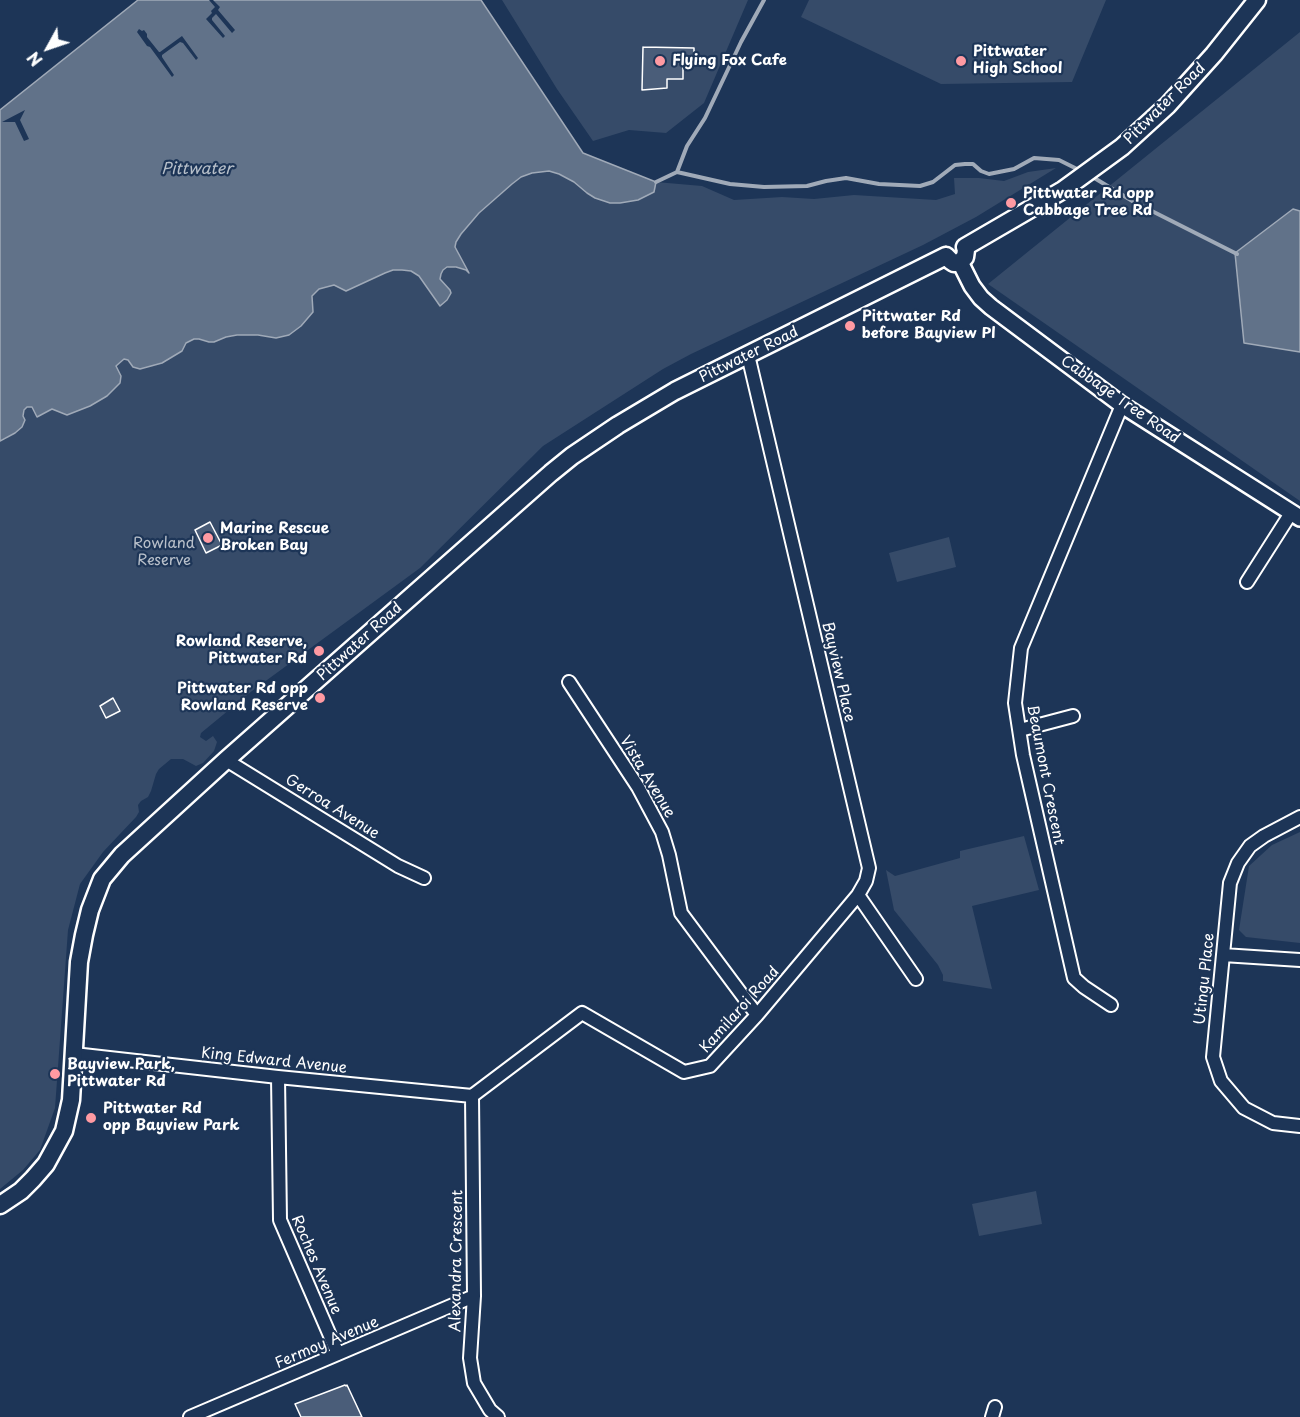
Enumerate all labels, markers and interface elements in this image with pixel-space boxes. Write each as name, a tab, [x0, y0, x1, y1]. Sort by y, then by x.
north arrow	[18, 18, 78, 78]
place label: Pittwater High School	[973, 43, 1062, 78]
text: N	[21, 47, 47, 72]
place label: Flying Fox Cafe	[672, 52, 787, 70]
marker: Flying Fox Cafe	[653, 54, 667, 68]
marker: Pittwater High School	[954, 54, 968, 68]
street label: Pittwater Road	[1120, 59, 1210, 149]
water label: Pittwater	[161, 160, 233, 180]
place label: Pittwater Rd opp Cabbage Tree Rd	[1023, 185, 1154, 220]
marker: Pittwater Rd opp Cabbage Tree Rd	[1004, 196, 1018, 210]
place label: Pittwater Rd before Bayview Pl	[862, 308, 996, 343]
marker: Pittwater Rd before Bayview Pl	[843, 319, 857, 333]
street label: Pittwater Road	[697, 323, 801, 387]
street label: Cabbage Tree Road	[1057, 352, 1183, 448]
place label: Marine Rescue Broken Bay	[220, 520, 329, 555]
marker: Marine Rescue Broken Bay	[201, 531, 215, 545]
park label: Rowland Reserve	[133, 535, 195, 570]
street label: Pittwater Road	[314, 599, 406, 685]
street label: Bayview Place	[818, 620, 858, 724]
place label: Rowland Reserve, Pittwater Rd	[176, 633, 307, 668]
marker: Rowland Reserve, Pittwater Rd	[312, 644, 326, 658]
place label: Pittwater Rd opp Rowland Reserve	[177, 680, 308, 715]
marker: Pittwater Rd opp Rowland Reserve	[313, 691, 327, 705]
street label: Beaumont Crescent	[1023, 703, 1067, 847]
street label: Vista Avenue	[615, 733, 679, 821]
street label: Gerroa Avenue	[282, 771, 382, 843]
street label: Utingu Place	[1191, 932, 1219, 1026]
street label: Kamilaroi Road	[697, 963, 783, 1057]
street label: King Edward Avenue	[200, 1044, 348, 1078]
place label: Bayview Park, Pittwater Rd	[67, 1056, 175, 1091]
marker: Bayview Park, Pittwater Rd	[48, 1067, 62, 1081]
place label: Pittwater Rd opp Bayview Park	[103, 1100, 240, 1135]
marker: Pittwater Rd opp Bayview Park	[84, 1111, 98, 1125]
street label: Alexandra Crescent	[447, 1190, 467, 1332]
street label: Roches Avenue	[287, 1213, 345, 1317]
street label: Fermoy Avenue	[273, 1313, 381, 1373]

